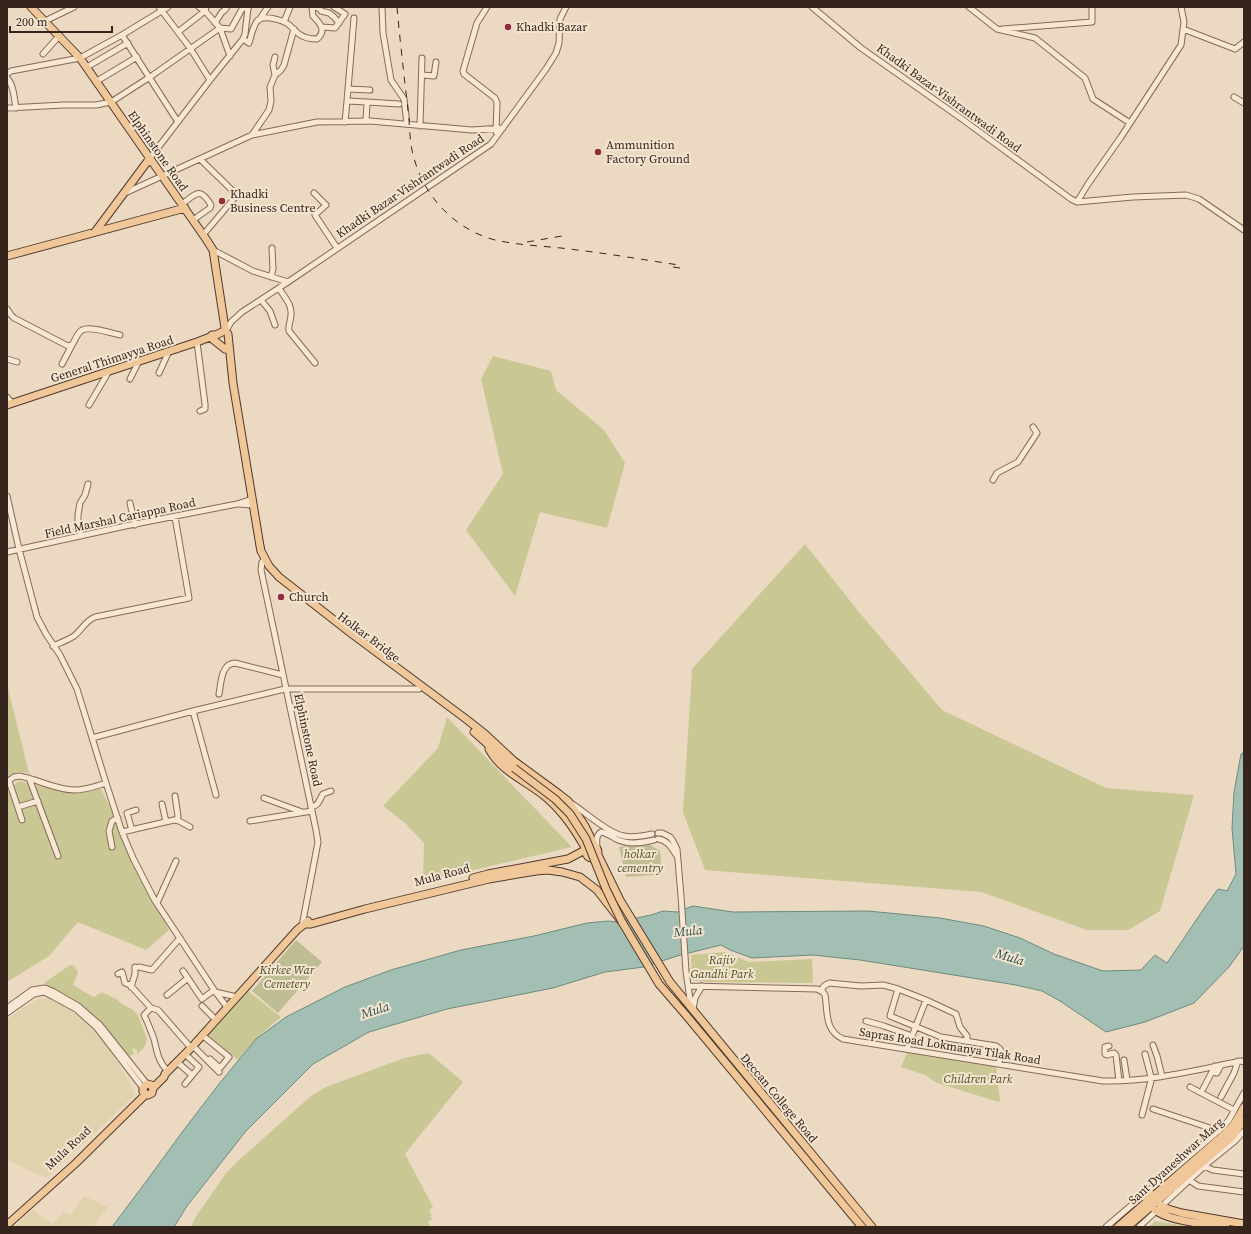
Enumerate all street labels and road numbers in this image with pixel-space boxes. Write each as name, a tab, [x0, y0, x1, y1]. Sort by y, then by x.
street label: Khadki Bazar-Vishrantwadi Road	[873, 40, 1025, 156]
street label: Elphinstone Road	[124, 108, 192, 194]
street label: Khadki Bazar-Vishrantwadi Road	[333, 130, 487, 242]
street label: General Thimayya Road	[49, 332, 176, 386]
street label: Field Marshal Cariappa Road	[43, 494, 197, 542]
street label: Holkar Bridge	[334, 608, 404, 666]
street label: Elphinstone Road	[290, 692, 326, 788]
street label: Mula Road	[412, 860, 472, 890]
street label: Sapras Road Lokmanya Tilak Road	[858, 1024, 1042, 1068]
street label: Deccan College Road	[737, 1050, 821, 1146]
street label: Sant Dyaneshwar Marg	[1125, 1114, 1227, 1208]
street label: Mula Road	[42, 1123, 94, 1173]

